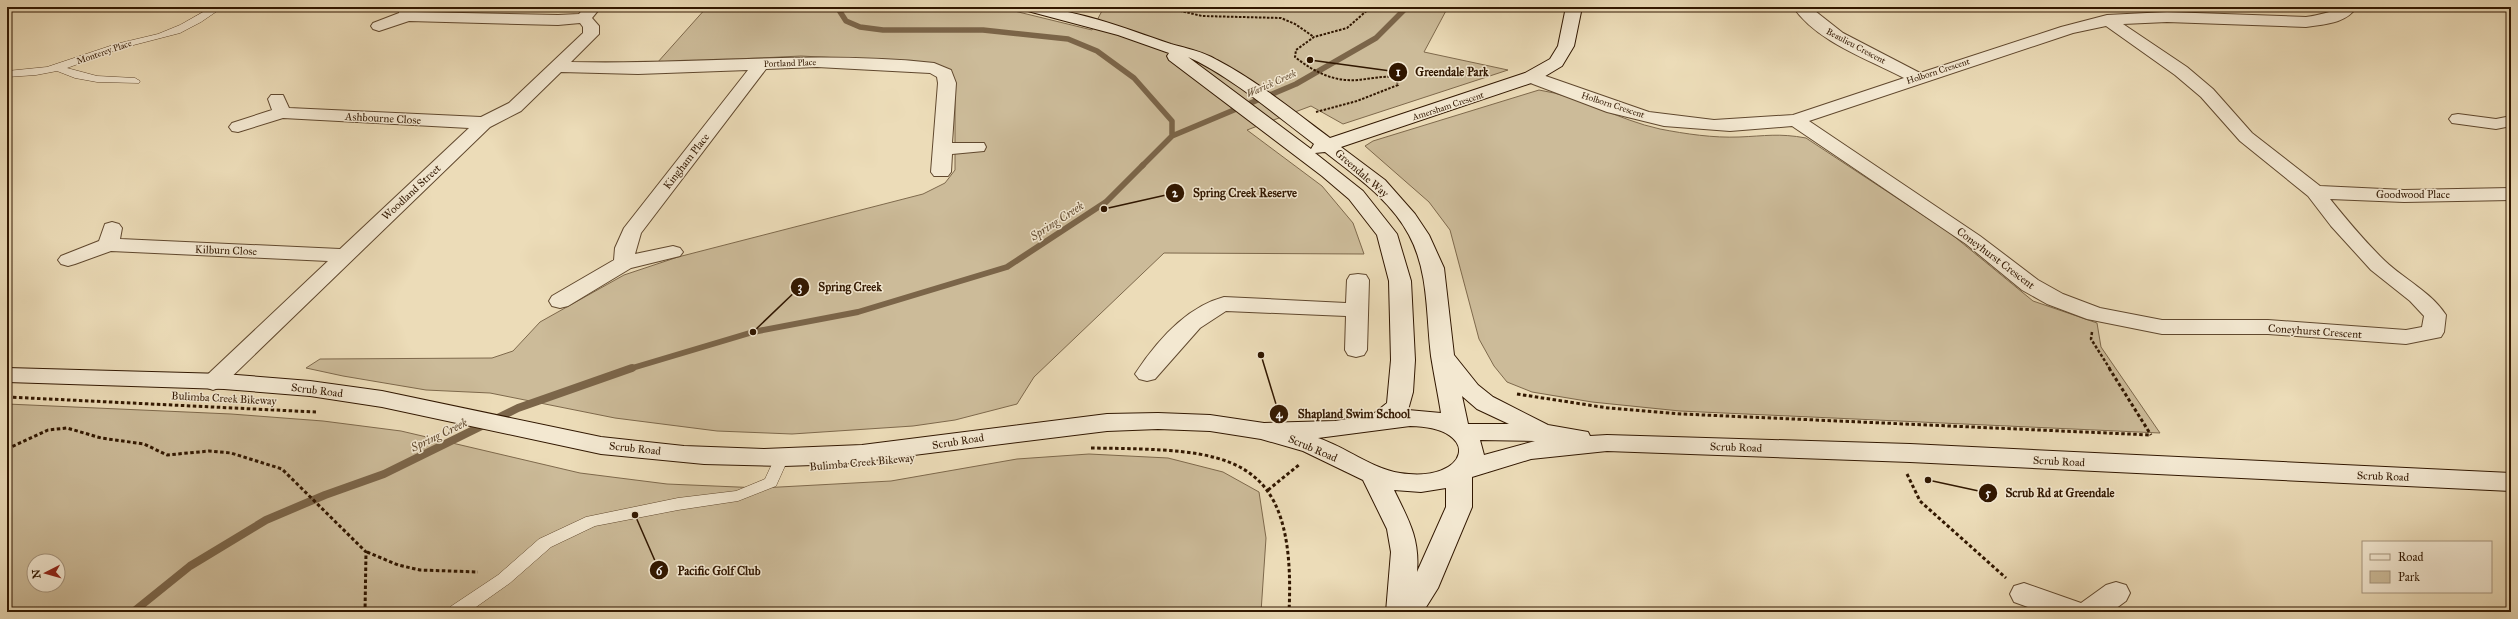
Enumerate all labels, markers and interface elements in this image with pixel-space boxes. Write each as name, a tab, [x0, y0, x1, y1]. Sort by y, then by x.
street label: Beaulieu Crescent	[1825, 25, 1889, 66]
street label: Monterey Place	[75, 37, 133, 66]
street label: Holborn Crescent	[1905, 55, 1972, 86]
street label: Portland Place	[764, 56, 817, 69]
callout: Greendale Park	[1388, 60, 1497, 84]
text: 1	[1396, 65, 1401, 79]
text: Greendale Park	[1415, 65, 1489, 79]
water label: Warick Creek	[1245, 67, 1299, 100]
street label: Amersham Crescent	[1410, 89, 1486, 123]
street label: Holborn Crescent	[1580, 89, 1647, 120]
street label: Ashbourne Close	[344, 110, 422, 127]
street label: Kingham Place	[661, 130, 713, 192]
street label: Greendale Way	[1332, 147, 1392, 201]
street label: Woodland Street	[379, 162, 443, 223]
callout: Spring Creek Reserve	[1165, 181, 1305, 205]
text: 2	[1172, 186, 1179, 200]
text: Spring Creek Reserve	[1193, 186, 1297, 201]
street label: Goodwood Place	[2376, 188, 2451, 201]
water label: Spring Creek	[1027, 198, 1088, 245]
street label: Coneyhurst Crescent	[1954, 225, 2037, 292]
street label: Kilburn Close	[195, 243, 258, 258]
callout: Spring Creek	[790, 275, 889, 299]
text: 3	[798, 280, 803, 295]
text: Spring Creek	[818, 280, 882, 295]
street label: Coneyhurst Crescent	[2268, 322, 2362, 341]
street label: Scrub Road	[290, 381, 344, 400]
street label: Bulimba Creek Bikeway	[171, 389, 278, 408]
callout: Shapland Swim School	[1269, 402, 1418, 426]
text: 4	[1276, 407, 1284, 422]
text: Shapland Swim School	[1298, 407, 1411, 422]
water label: Spring Creek	[408, 415, 471, 456]
street label: Scrub Road	[931, 431, 985, 452]
street label: Scrub Road	[1286, 432, 1340, 465]
street label: Scrub Road	[608, 439, 662, 458]
street label: Scrub Road	[1710, 440, 1763, 455]
street label: Bulimba Creek Bikeway	[809, 451, 916, 474]
street label: Scrub Road	[2033, 454, 2086, 469]
street label: Scrub Road	[2357, 469, 2410, 484]
callout: Scrub Rd at Greendale	[1978, 481, 2123, 505]
text: 5	[1985, 486, 1991, 500]
text: Scrub Rd at Greendale	[2005, 486, 2115, 500]
legend	[2362, 541, 2492, 593]
text: Road	[2398, 550, 2424, 564]
north arrow	[26, 553, 66, 593]
callout: Pacific Golf Club	[649, 558, 768, 582]
text: 6	[656, 564, 663, 578]
text: Pacific Golf Club	[678, 564, 761, 578]
text: N	[30, 568, 44, 579]
text: Park	[2398, 570, 2420, 584]

